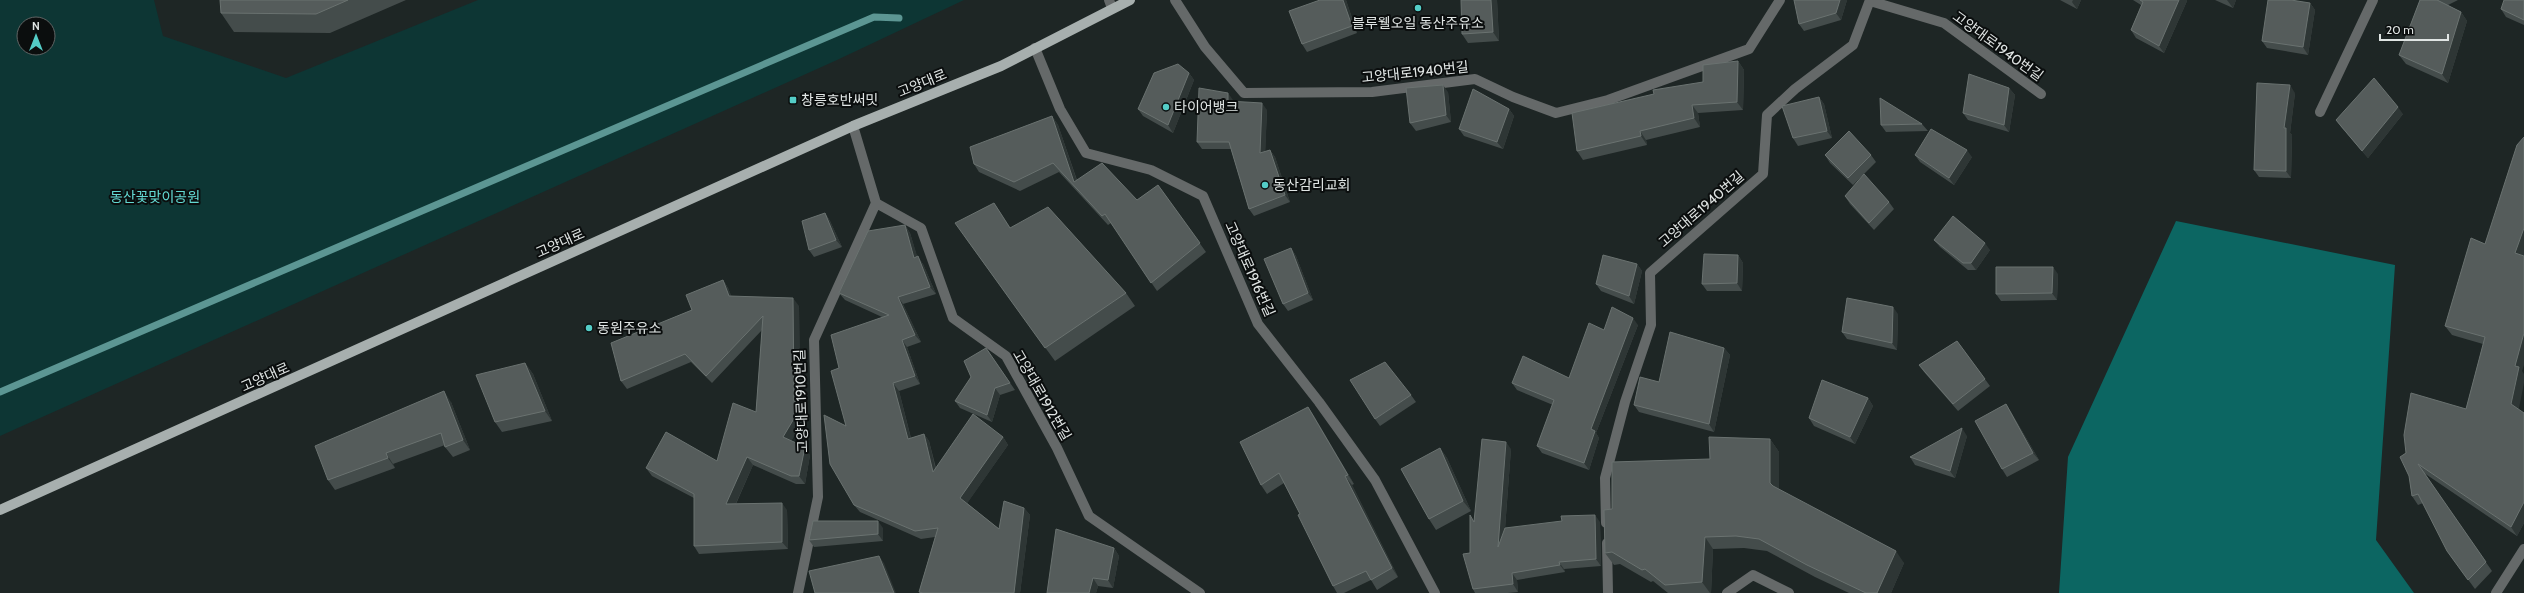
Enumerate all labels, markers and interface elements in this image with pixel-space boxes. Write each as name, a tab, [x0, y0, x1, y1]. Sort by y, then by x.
marker: 블루웰오일 동산주유소	[1413, 3, 1423, 13]
street label: 고양대로1940번길	[1949, 7, 2047, 85]
place label: 블루웰오일 동산주유소	[1352, 14, 1484, 32]
north arrow	[16, 16, 56, 56]
scale bar	[2380, 16, 2448, 42]
text: N	[32, 19, 40, 33]
text: 20 m	[2386, 22, 2414, 37]
street label: 고양대로1940번길	[1361, 57, 1469, 87]
street label: 고양대로	[895, 65, 949, 101]
place label: 창릉호반써밋	[801, 91, 878, 109]
marker: 창릉호반써밋	[788, 95, 798, 105]
place label: 타이어뱅크	[1174, 98, 1239, 116]
marker: 타이어뱅크	[1161, 102, 1171, 112]
street label: 고양대로1940번길	[1654, 167, 1748, 251]
place label: 동산감리교회	[1273, 176, 1350, 194]
marker: 동산감리교회	[1260, 180, 1270, 190]
park label: 동산꽃맞이공원	[110, 188, 200, 206]
street label: 고양대로1916번길	[1221, 219, 1279, 319]
street label: 고양대로	[533, 224, 587, 262]
place label: 동원주유소	[597, 319, 662, 337]
marker: 동원주유소	[584, 323, 594, 333]
street label: 고양대로1912번길	[1009, 346, 1075, 444]
street label: 고양대로1910번길	[790, 349, 812, 453]
street label: 고양대로	[238, 358, 292, 396]

